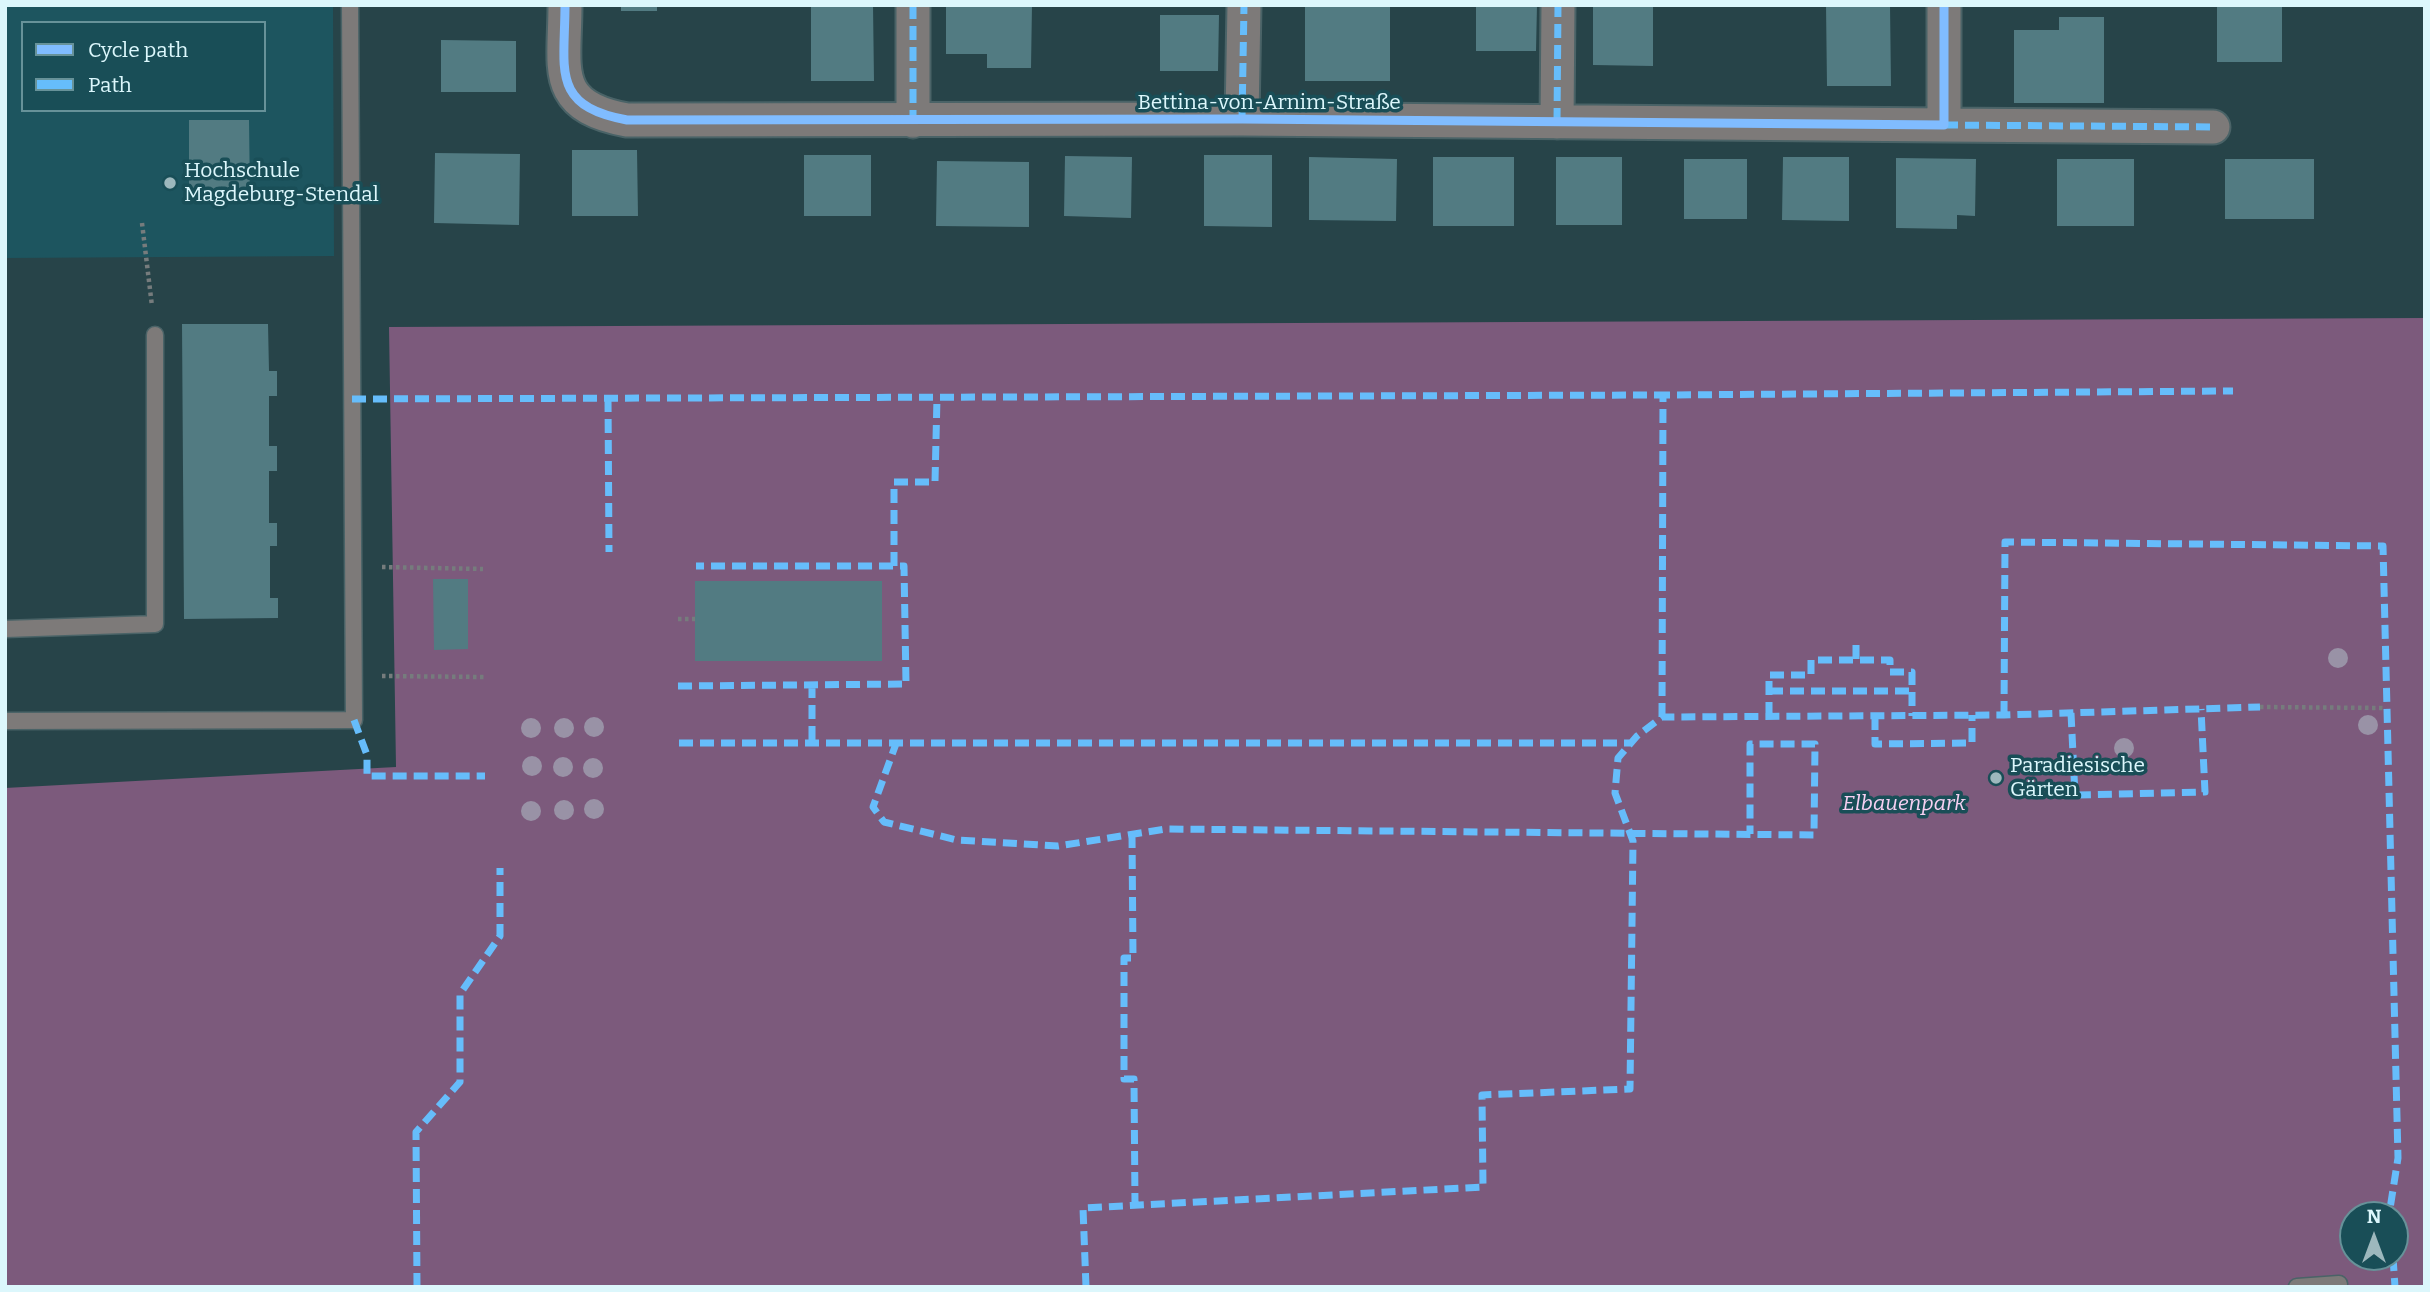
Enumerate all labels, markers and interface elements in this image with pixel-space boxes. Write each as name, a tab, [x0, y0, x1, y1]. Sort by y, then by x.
legend	[21, 21, 266, 112]
text: Cycle path	[88, 37, 188, 63]
text: Path	[88, 72, 132, 98]
street label: Bettina-von-Arnim-Straße	[1137, 90, 1401, 116]
place label: Hochschule Magdeburg-Stendal	[184, 158, 379, 208]
marker: Hochschule Magdeburg-Stendal	[162, 175, 178, 191]
place label: Paradiesische Gärten	[2010, 753, 2145, 803]
marker: Paradiesische Gärten	[1988, 770, 2004, 786]
park label: Elbauenpark	[1842, 791, 1966, 817]
north arrow	[2339, 1201, 2409, 1271]
text: N	[2367, 1205, 2381, 1228]

